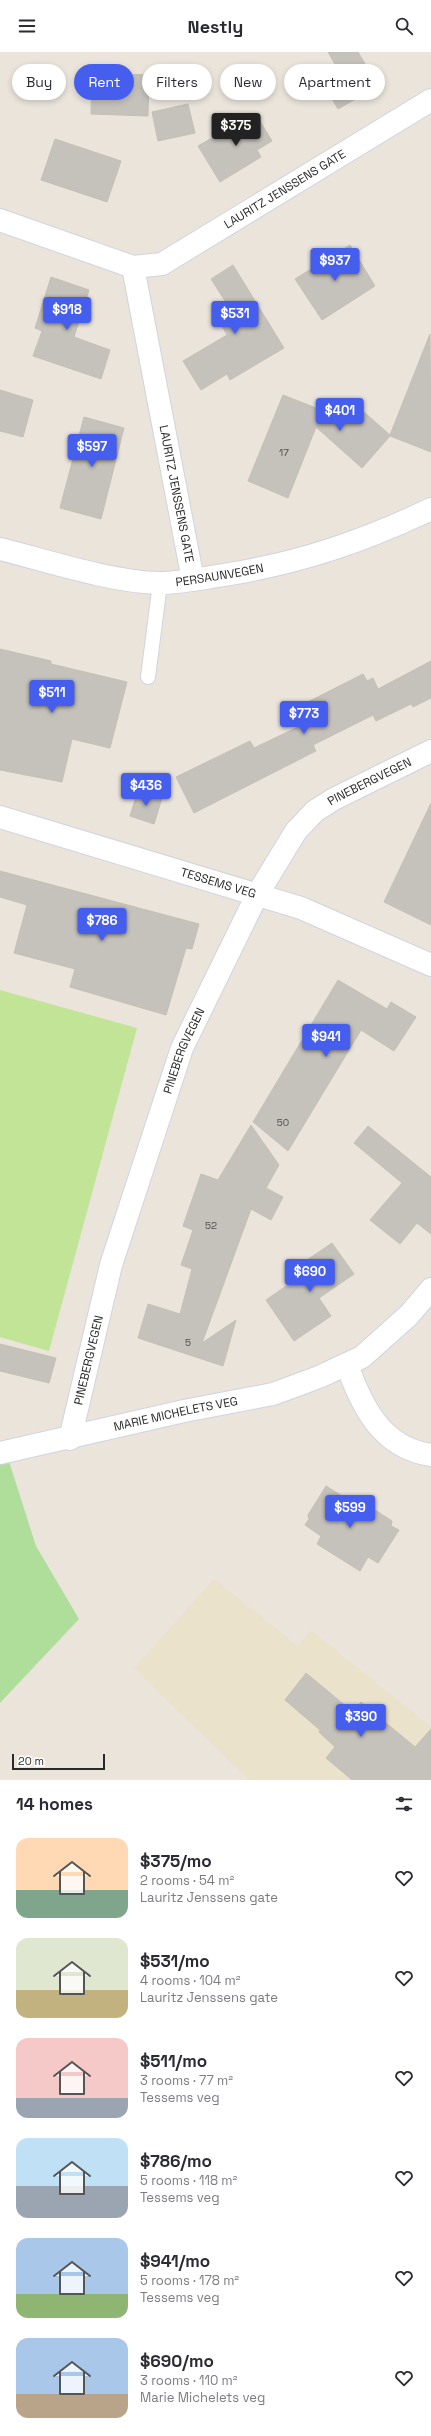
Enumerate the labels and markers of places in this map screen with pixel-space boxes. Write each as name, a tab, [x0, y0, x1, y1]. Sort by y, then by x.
pin: $375	[212, 113, 260, 147]
pin: $937	[311, 248, 359, 282]
pin: $918	[43, 297, 91, 331]
pin: $531	[211, 301, 259, 335]
pin: $401	[316, 398, 364, 432]
pin: $597	[68, 434, 116, 468]
pin: $511	[28, 680, 76, 714]
pin: $773	[280, 701, 328, 735]
pin: $436	[122, 773, 170, 807]
pin: $786	[78, 908, 126, 942]
pin: $941	[302, 1024, 350, 1058]
pin: $690	[286, 1259, 334, 1293]
pin: $599	[326, 1495, 374, 1529]
pin: $390	[337, 1704, 385, 1738]

